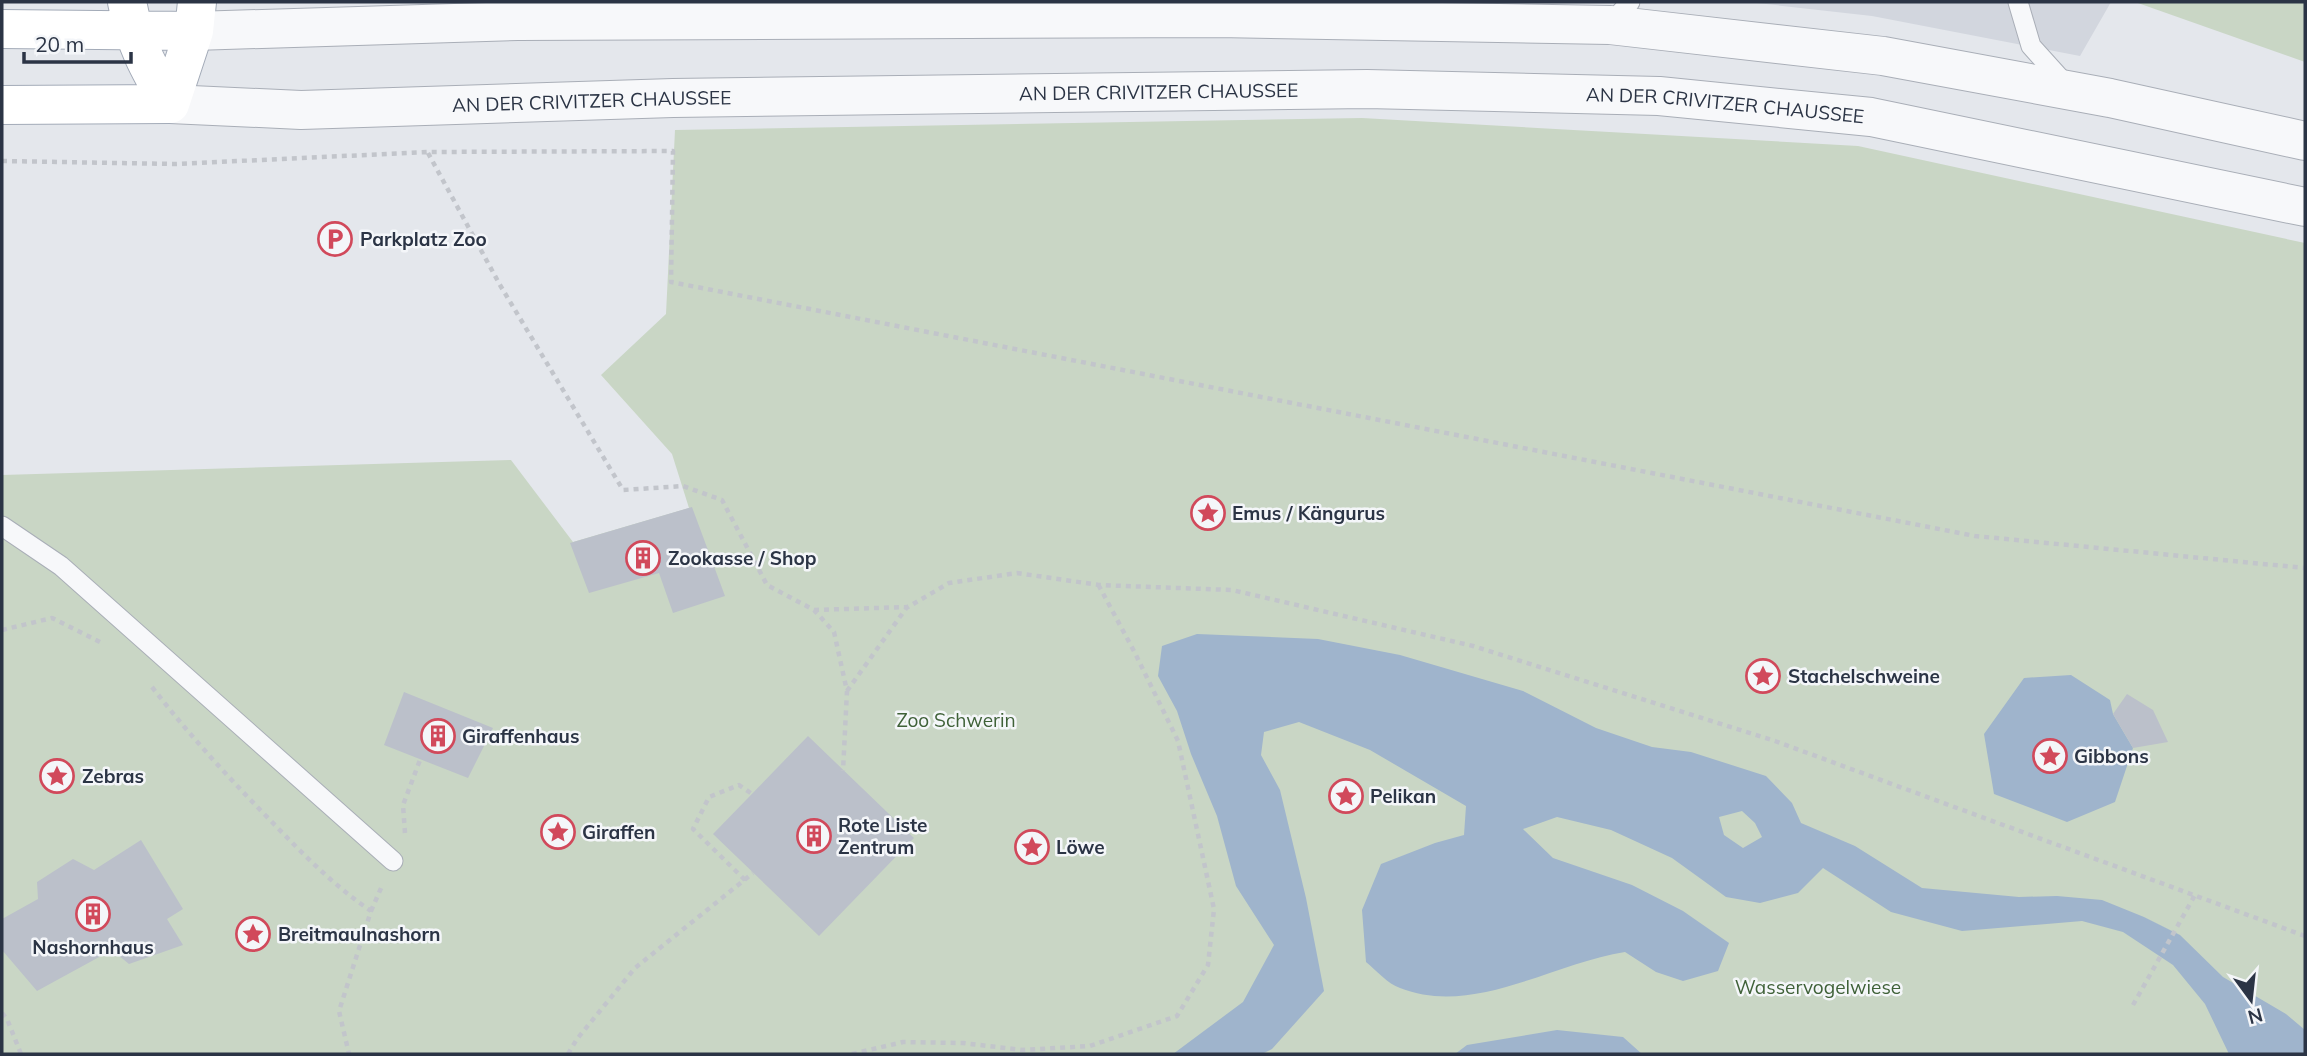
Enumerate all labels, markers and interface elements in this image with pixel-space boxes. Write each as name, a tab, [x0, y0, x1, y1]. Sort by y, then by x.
scale bar	[24, 21, 131, 65]
text: 20 m	[35, 31, 84, 57]
street label: AN DER CRIVITZER CHAUSSEE	[1019, 78, 1298, 106]
street label: AN DER CRIVITZER CHAUSSEE	[1586, 82, 1865, 128]
street label: AN DER CRIVITZER CHAUSSEE	[452, 85, 731, 117]
parking icon: Parkplatz Zoo	[316, 220, 354, 258]
place label: Parkplatz Zoo	[360, 227, 487, 251]
place icon: Emus / Kängurus	[1189, 494, 1227, 532]
place label: Emus / Kängurus	[1232, 501, 1385, 525]
building icon: Zookasse / Shop	[624, 539, 662, 577]
place label: Zookasse / Shop	[668, 546, 817, 570]
place icon: Stachelschweine	[1744, 657, 1782, 695]
place label: Stachelschweine	[1788, 664, 1940, 688]
park label: Zoo Schwerin	[896, 708, 1016, 732]
building icon: Giraffenhaus	[419, 717, 457, 755]
place label: Giraffenhaus	[462, 724, 579, 748]
place icon: Gibbons	[2031, 737, 2069, 775]
place label: Gibbons	[2074, 744, 2149, 768]
place icon: Zebras	[38, 757, 76, 795]
place label: Zebras	[82, 764, 144, 788]
place icon: Pelikan	[1327, 777, 1365, 815]
place label: Pelikan	[1370, 784, 1436, 808]
place icon: Giraffen	[539, 813, 577, 851]
place label: Rote Liste Zentrum	[838, 813, 928, 859]
building icon: Rote Liste Zentrum	[795, 817, 833, 855]
place label: Giraffen	[582, 820, 655, 844]
place icon: Löwe	[1013, 828, 1051, 866]
place label: Löwe	[1056, 835, 1105, 859]
building icon: Nashornhaus	[74, 895, 112, 933]
place icon: Breitmaulnashorn	[234, 915, 272, 953]
place label: Breitmaulnashorn	[278, 922, 441, 946]
place label: Nashornhaus	[32, 935, 154, 959]
north arrow	[2216, 965, 2286, 1035]
park label: Wasservogelwiese	[1735, 975, 1901, 999]
text: N	[2245, 1003, 2265, 1030]

